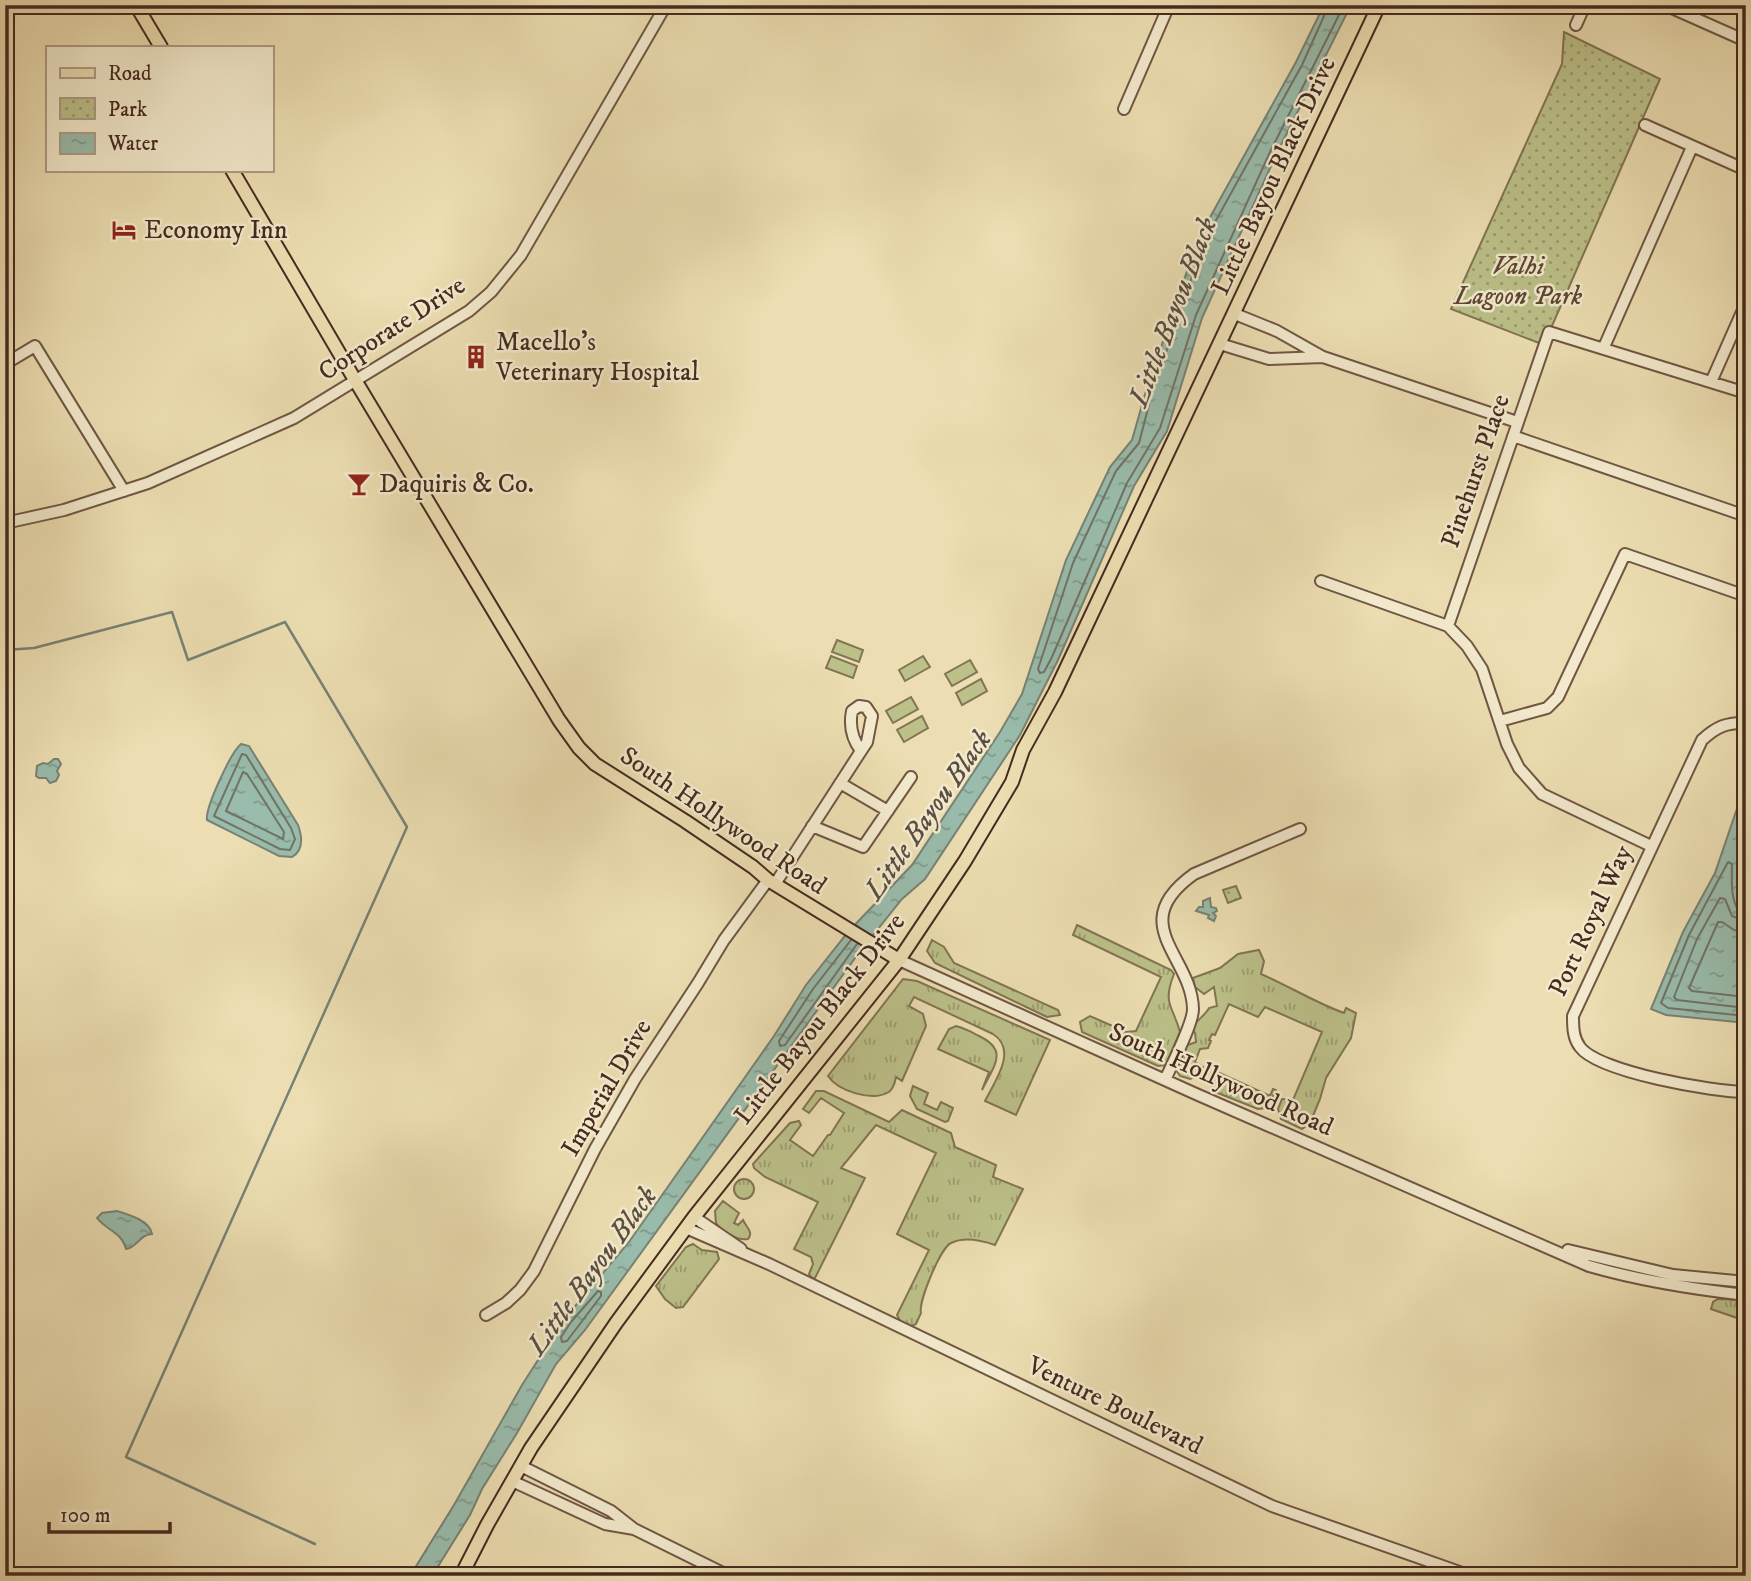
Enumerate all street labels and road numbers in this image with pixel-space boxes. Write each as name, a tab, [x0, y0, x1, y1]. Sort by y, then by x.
street label: Little Bayou Black Drive	[1204, 52, 1344, 300]
street label: Corporate Drive	[312, 269, 472, 389]
street label: Pinehurst Place	[1434, 390, 1518, 552]
street label: South Hollywood Road	[613, 740, 833, 902]
street label: Port Royal Way	[1542, 840, 1641, 1002]
street label: Little Bayou Black Drive	[727, 907, 913, 1131]
street label: Imperial Drive	[555, 1014, 659, 1162]
street label: South Hollywood Road	[1104, 1016, 1338, 1144]
street label: Venture Boulevard	[1021, 1349, 1208, 1463]

